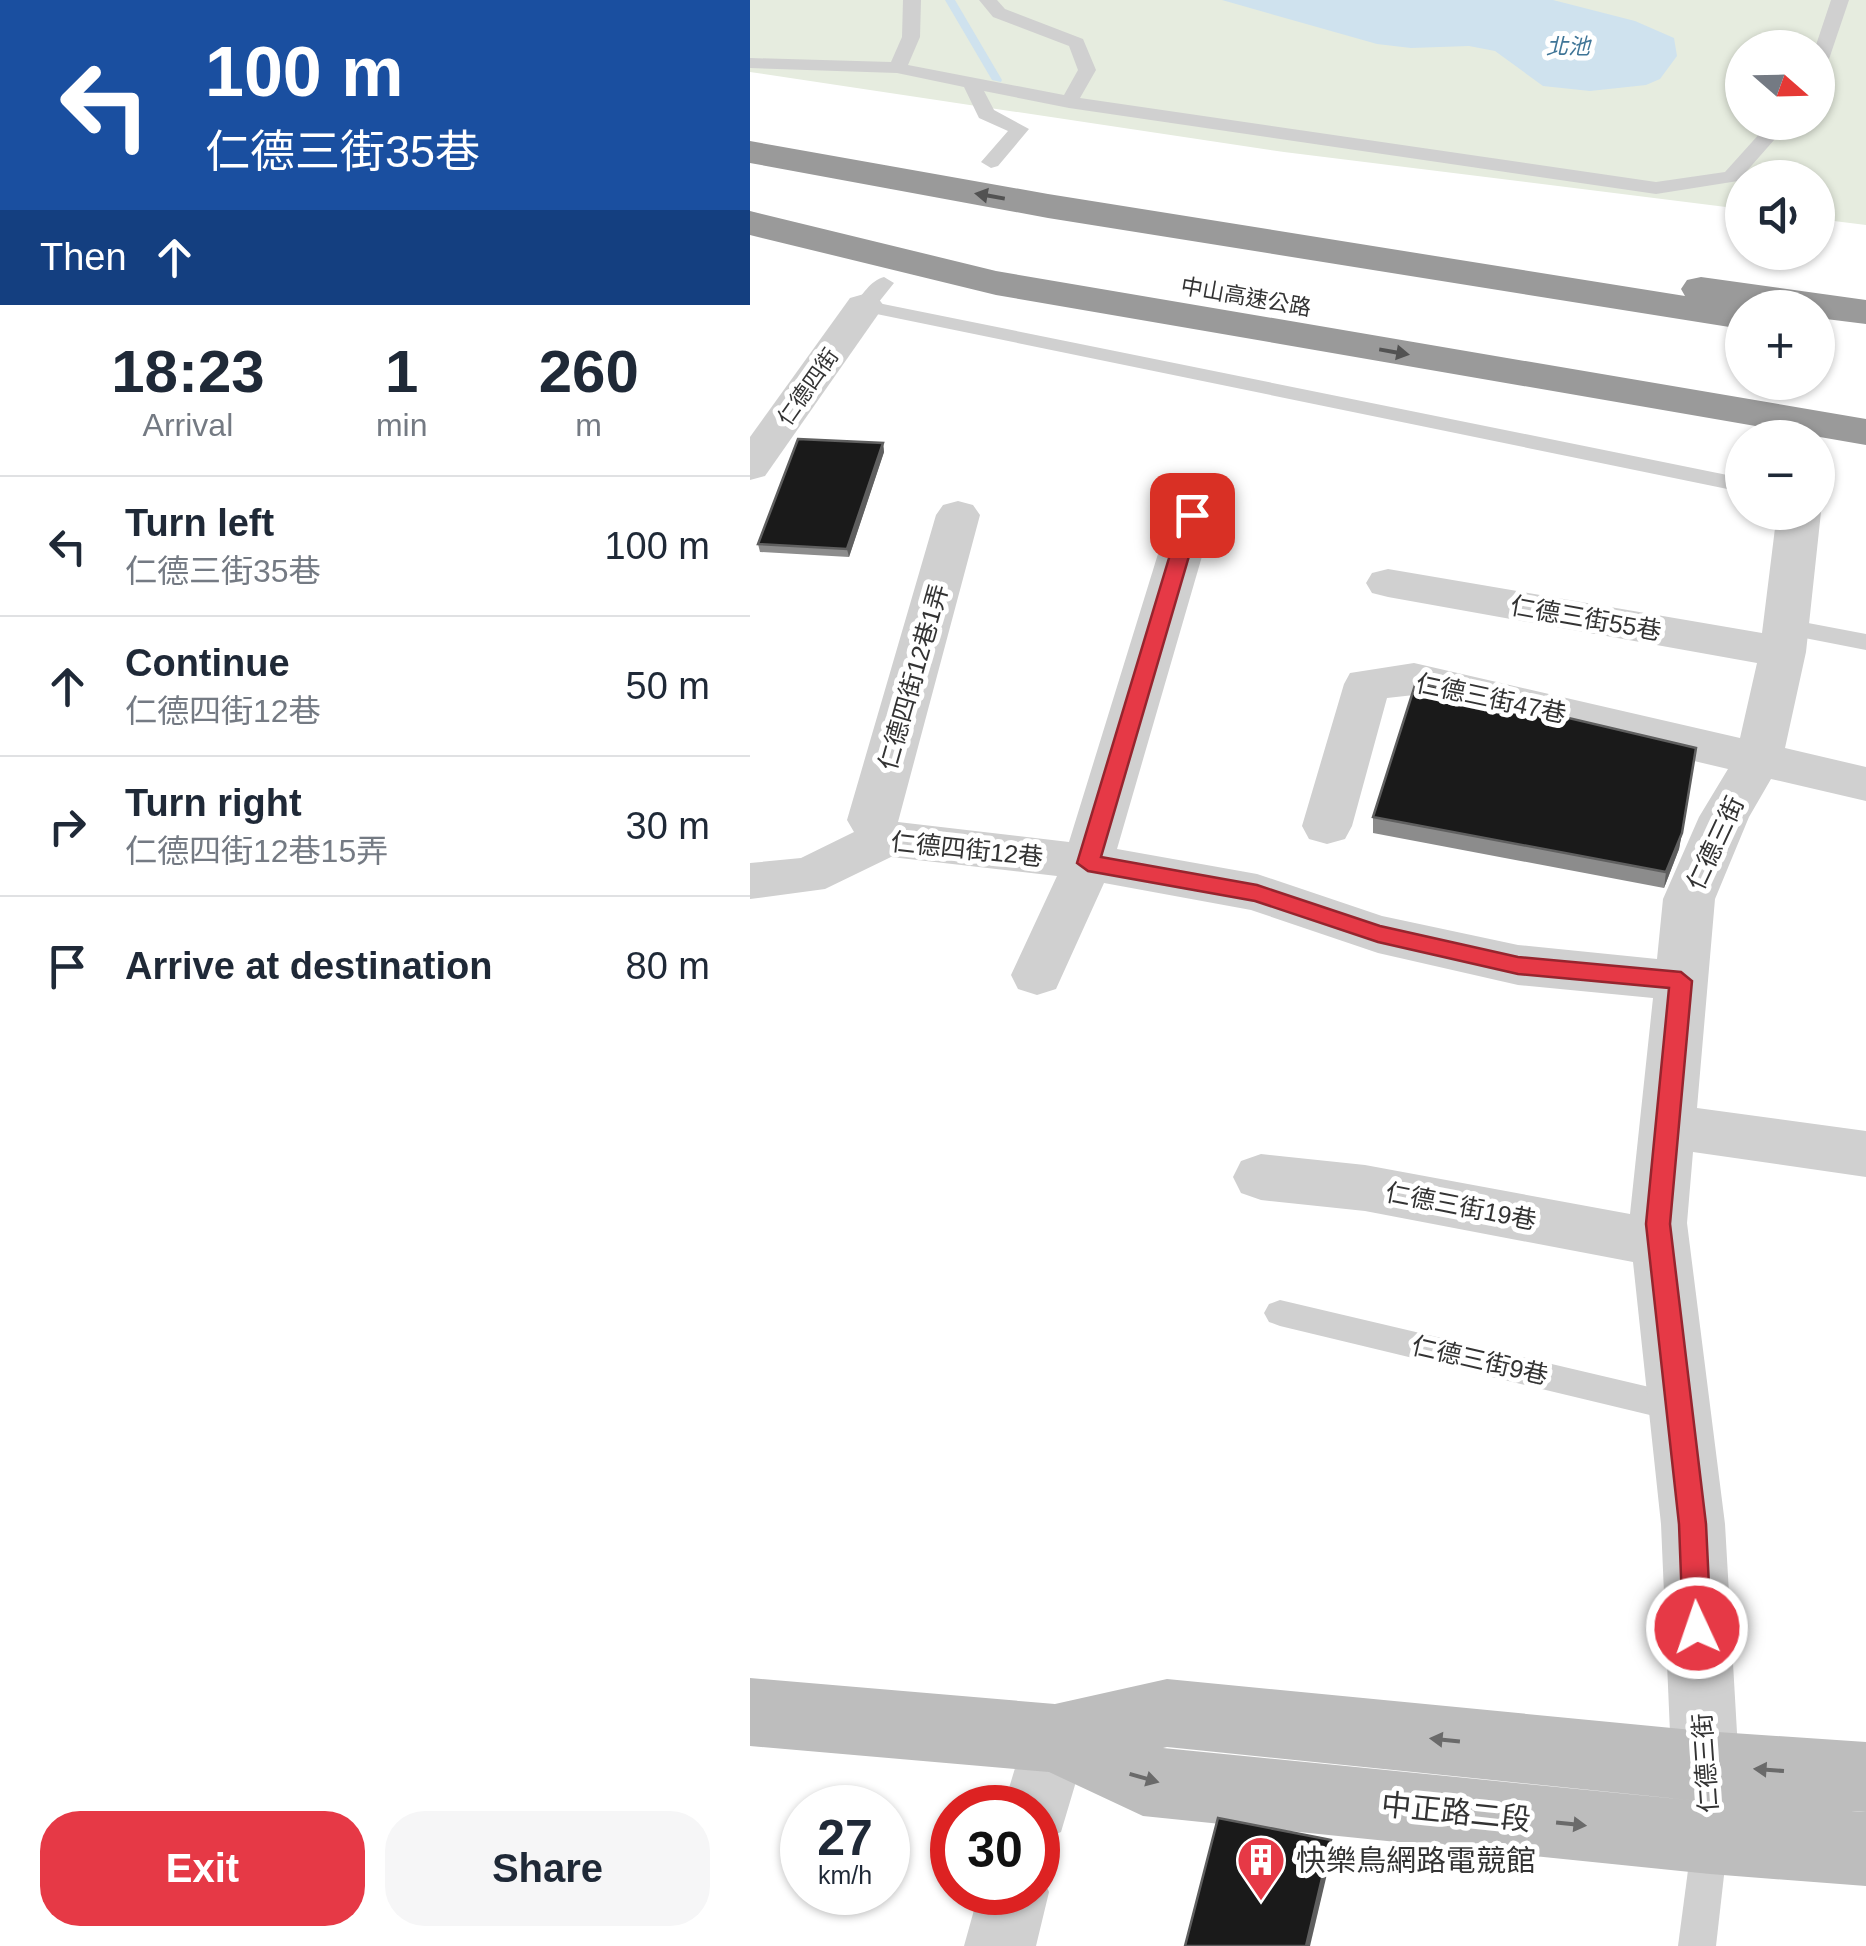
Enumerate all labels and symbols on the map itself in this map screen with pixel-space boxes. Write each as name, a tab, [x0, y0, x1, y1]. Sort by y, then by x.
north arrow	[1725, 30, 1835, 140]
water label: 北池	[1546, 34, 1592, 59]
one-way arrow	[974, 188, 1005, 203]
street label: 中山高速公路	[1179, 273, 1313, 321]
street label: 仁德四街	[773, 344, 843, 430]
one-way arrow	[1379, 345, 1411, 360]
pin	[1150, 473, 1235, 558]
street label: 仁德四街12巷1弄	[873, 581, 953, 773]
street label: 仁德三街55巷	[1508, 591, 1664, 645]
street label: 仁德三街47巷	[1413, 668, 1569, 728]
street label: 仁德三街	[1681, 792, 1749, 894]
street label: 仁德四街12巷	[890, 827, 1044, 871]
street label: 仁德三街19巷	[1383, 1178, 1539, 1234]
street label: 仁德三街9巷	[1409, 1331, 1551, 1389]
position arrow	[1645, 1576, 1749, 1680]
street label: 仁德三街	[1688, 1712, 1722, 1814]
one-way arrow	[1429, 1732, 1461, 1748]
one-way arrow	[1752, 1762, 1784, 1778]
one-way arrow	[1128, 1770, 1159, 1786]
speed limit sign: 30	[930, 1785, 1060, 1915]
street label: 中正路二段	[1380, 1788, 1532, 1836]
one-way arrow	[1555, 1816, 1587, 1832]
building icon: 快樂鳥網路電競館	[1235, 1834, 1287, 1902]
place label: 快樂鳥網路電競館	[1296, 1844, 1536, 1877]

